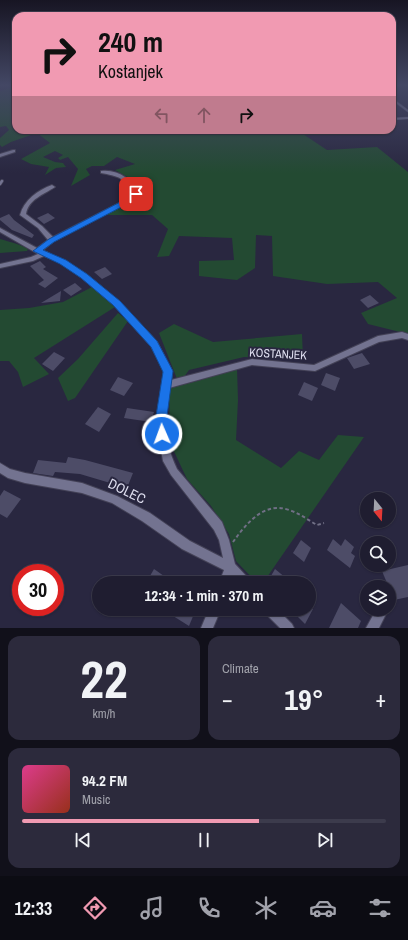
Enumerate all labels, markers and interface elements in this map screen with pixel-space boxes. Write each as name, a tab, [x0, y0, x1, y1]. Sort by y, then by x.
text: 240 m	[98, 23, 163, 61]
icon: right	[32, 28, 84, 80]
text: Kostanjek	[98, 59, 163, 84]
icon: left	[151, 104, 173, 126]
icon: ahead	[193, 104, 215, 126]
icon: right	[235, 104, 257, 126]
pin	[119, 177, 153, 211]
icon: arrive	[125, 183, 147, 205]
street label: KOSTANJEK	[249, 344, 308, 364]
position arrow	[141, 413, 183, 455]
street label: DOLEC	[105, 474, 149, 508]
north arrow	[360, 492, 396, 528]
map controls	[360, 492, 396, 616]
button: search	[360, 536, 396, 572]
speed limit sign: 30	[12, 564, 64, 616]
button: layers	[360, 580, 396, 616]
text: 12:34 · 1 min · 370 m	[145, 585, 263, 606]
text: 22	[80, 644, 128, 714]
text: Climate	[222, 660, 259, 677]
text: 19°	[284, 679, 324, 719]
text: −	[222, 684, 233, 714]
text: +	[375, 684, 386, 714]
text: km/h	[92, 705, 116, 722]
text: 94.2 FM	[82, 770, 127, 791]
text: Music	[82, 791, 110, 808]
icon: previous	[72, 829, 94, 851]
icon: pause	[193, 829, 215, 851]
icon: next	[314, 829, 336, 851]
icon: directions	[81, 894, 109, 922]
icon: music	[138, 894, 166, 922]
icon: phone	[195, 894, 223, 922]
icon: climate	[252, 894, 280, 922]
icon: car	[309, 894, 337, 922]
icon: filters	[366, 894, 394, 922]
text: 12:33	[14, 896, 52, 921]

